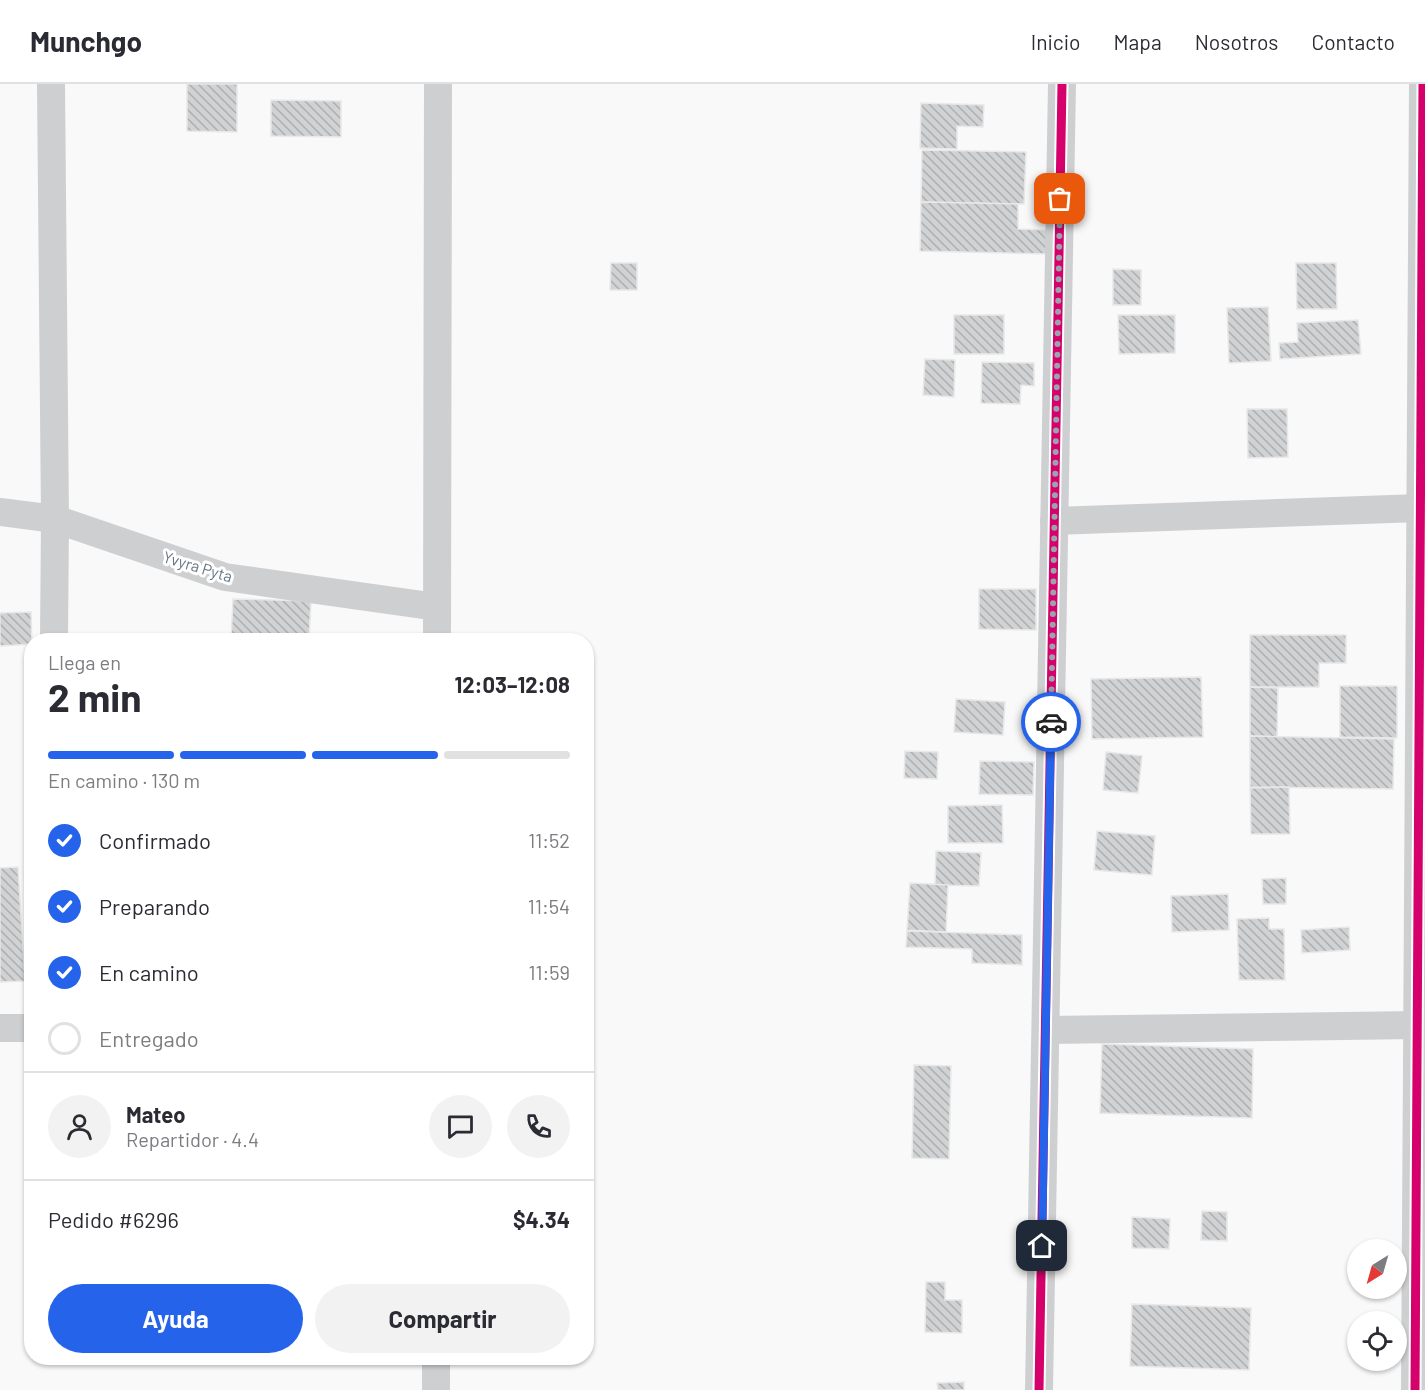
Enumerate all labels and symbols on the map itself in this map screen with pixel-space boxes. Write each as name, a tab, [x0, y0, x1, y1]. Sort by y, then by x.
pin	[1034, 173, 1085, 224]
street label: Yvyra Pyta	[161, 546, 235, 586]
courier	[1021, 692, 1081, 752]
pin	[1016, 1220, 1067, 1271]
north arrow	[1347, 1239, 1407, 1299]

